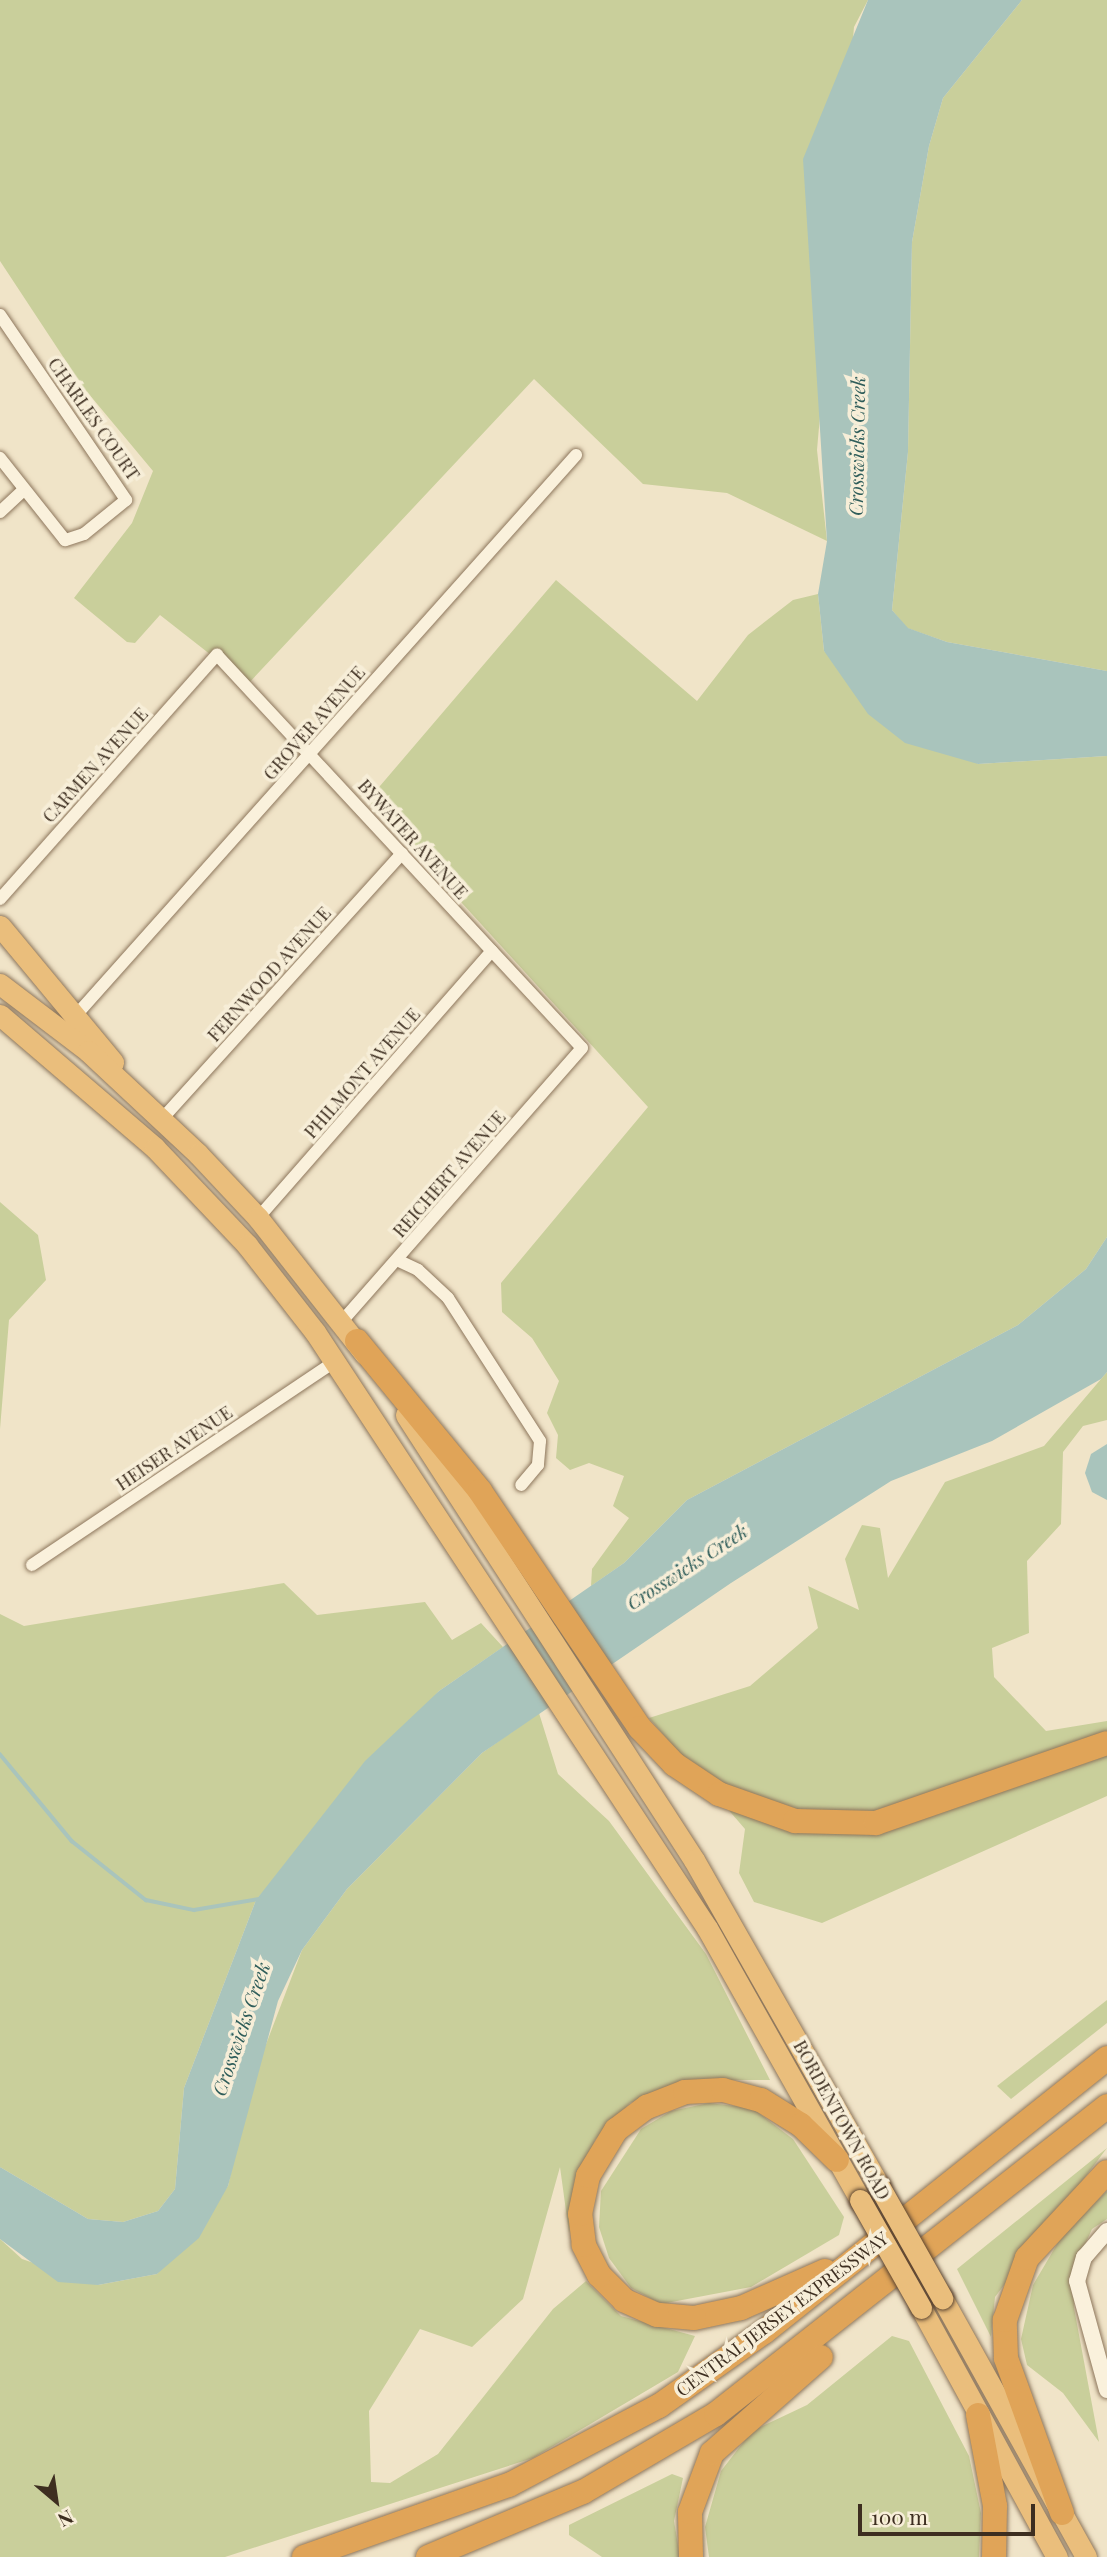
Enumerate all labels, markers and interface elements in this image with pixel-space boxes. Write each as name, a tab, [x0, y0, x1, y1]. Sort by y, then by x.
street label: CHARLES COURT	[44, 353, 144, 485]
water label: Crosswicks Creek	[844, 376, 870, 516]
street label: GROVER AVENUE	[258, 661, 370, 785]
street label: CARMEN AVENUE	[38, 703, 152, 827]
street label: BYWATER AVENUE	[353, 774, 473, 904]
street label: FERNWOOD AVENUE	[203, 902, 335, 1046]
street label: PHILMONT AVENUE	[299, 1003, 425, 1143]
street label: REICHERT AVENUE	[388, 1106, 510, 1242]
street label: HEISER AVENUE	[112, 1401, 236, 1495]
water label: Crosswicks Creek	[622, 1519, 752, 1615]
water label: Crosswicks Creek	[208, 1959, 274, 2099]
street label: BORDENTOWN ROAD	[789, 2036, 895, 2204]
street label: CENTRAL JERSEY EXPRESSWAY	[671, 2227, 893, 2401]
north arrow	[21, 2466, 91, 2536]
scale bar	[862, 2490, 1039, 2534]
text: 100 m	[871, 2502, 928, 2530]
text: N	[54, 2505, 78, 2534]

